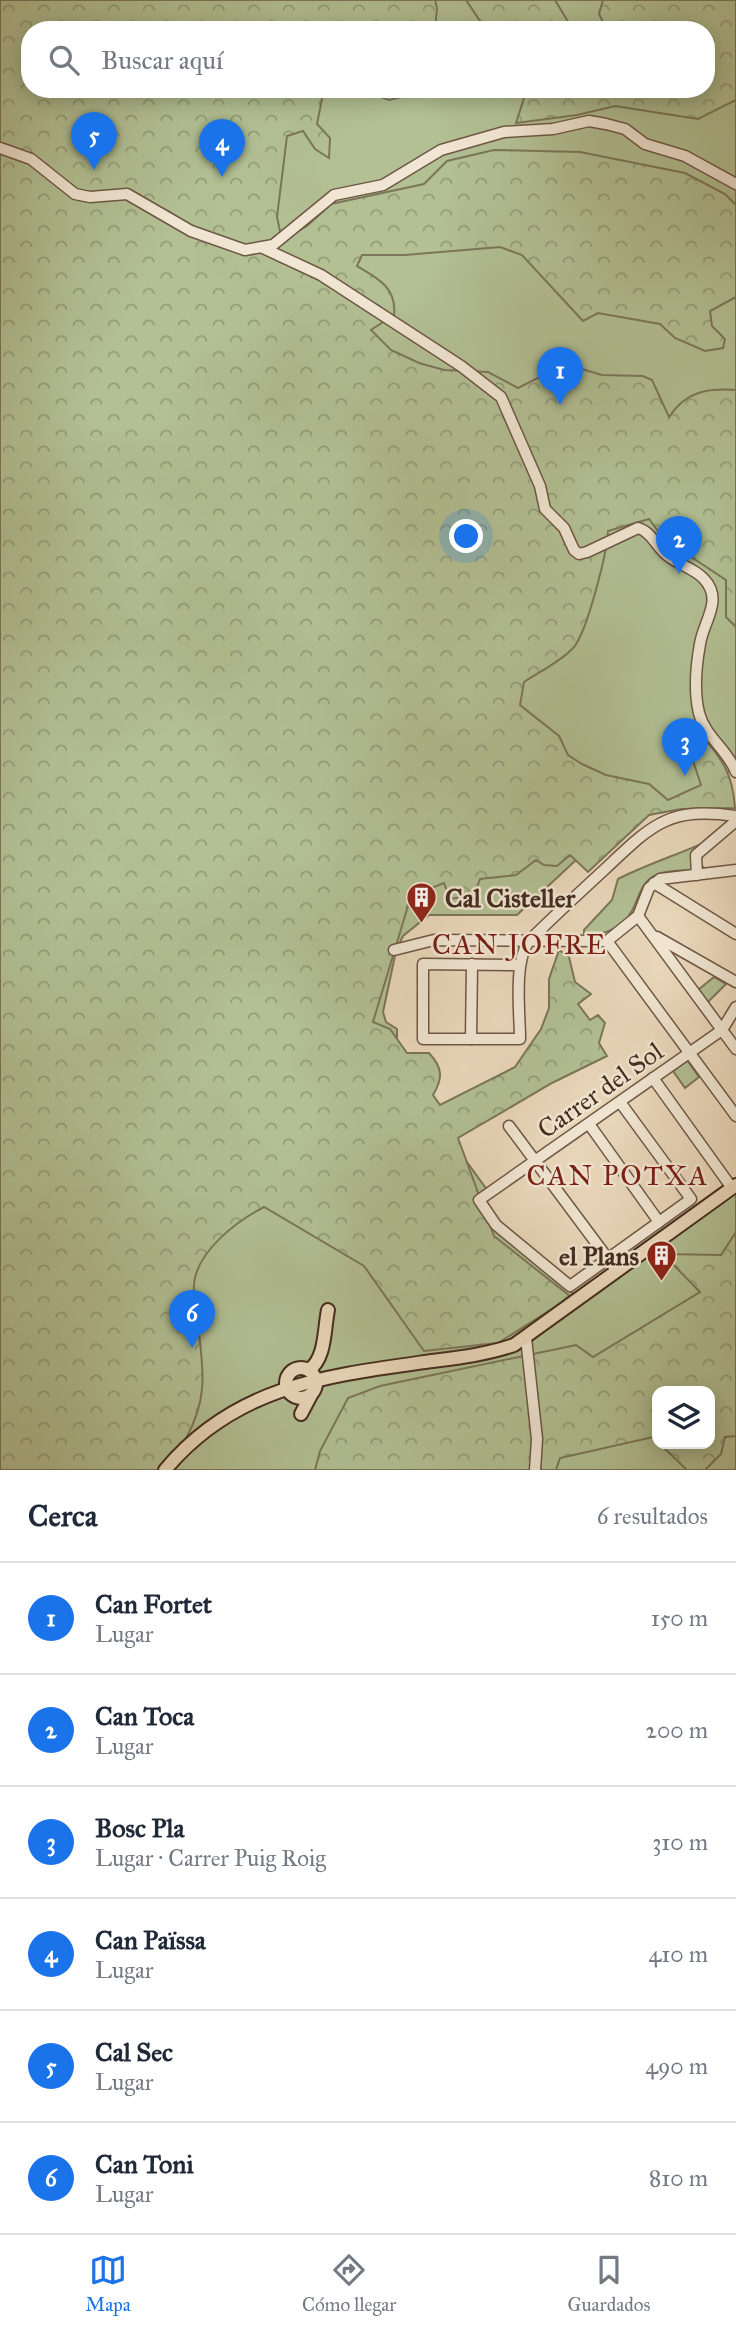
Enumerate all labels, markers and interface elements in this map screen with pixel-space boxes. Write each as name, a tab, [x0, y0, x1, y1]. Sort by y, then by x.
search box	[21, 21, 715, 98]
icon: search	[45, 41, 83, 79]
text: Buscar aquí	[101, 44, 223, 76]
pin: 5	[71, 112, 117, 170]
pin: 4	[199, 119, 245, 177]
pin: 1	[537, 347, 583, 405]
pin: 2	[656, 516, 702, 574]
your location	[449, 519, 483, 553]
pin: 3	[662, 718, 708, 776]
building icon: Cal Cisteller	[405, 881, 439, 925]
place label: Cal Cisteller	[445, 882, 577, 914]
district label: CAN JOFRE	[432, 927, 608, 962]
street label: Carrer del Sol	[531, 1035, 669, 1145]
district label: CAN POTXA	[527, 1158, 709, 1193]
building icon: el Plans	[645, 1239, 679, 1283]
place label: el Plans	[559, 1240, 640, 1272]
pin: 6	[169, 1290, 215, 1348]
map controls	[652, 1386, 715, 1449]
button: layers	[652, 1386, 715, 1449]
text: Cerca	[28, 1498, 97, 1534]
text: 6 resultados	[597, 1502, 708, 1530]
text: Can Fortet	[95, 1588, 212, 1620]
text: 1	[46, 1604, 56, 1632]
text: 150 m	[651, 1604, 708, 1632]
text: Lugar	[95, 1620, 153, 1648]
text: Can Toca	[95, 1700, 194, 1732]
text: 2	[45, 1716, 57, 1744]
text: 200 m	[646, 1716, 708, 1744]
text: Lugar	[95, 1732, 153, 1760]
text: Bosc Pla	[95, 1812, 184, 1844]
text: 3	[46, 1828, 56, 1856]
text: 310 m	[652, 1828, 708, 1856]
text: Lugar · Carrer Puig Roig	[95, 1844, 326, 1872]
text: Can Païssa	[95, 1924, 206, 1956]
text: 4	[45, 1940, 57, 1968]
text: 410 m	[649, 1940, 708, 1968]
text: Lugar	[95, 1956, 153, 1984]
text: Cal Sec	[95, 2036, 173, 2068]
text: 5	[46, 2052, 56, 2080]
text: 490 m	[645, 2052, 708, 2080]
text: Lugar	[95, 2068, 153, 2096]
text: Can Toni	[95, 2148, 194, 2180]
text: 6	[45, 2164, 57, 2192]
text: 810 m	[649, 2164, 708, 2192]
text: Lugar	[95, 2180, 153, 2208]
tab: Mapa	[86, 2251, 131, 2316]
tab: Cómo llegar	[302, 2251, 396, 2316]
tab: Guardados	[568, 2251, 650, 2316]

